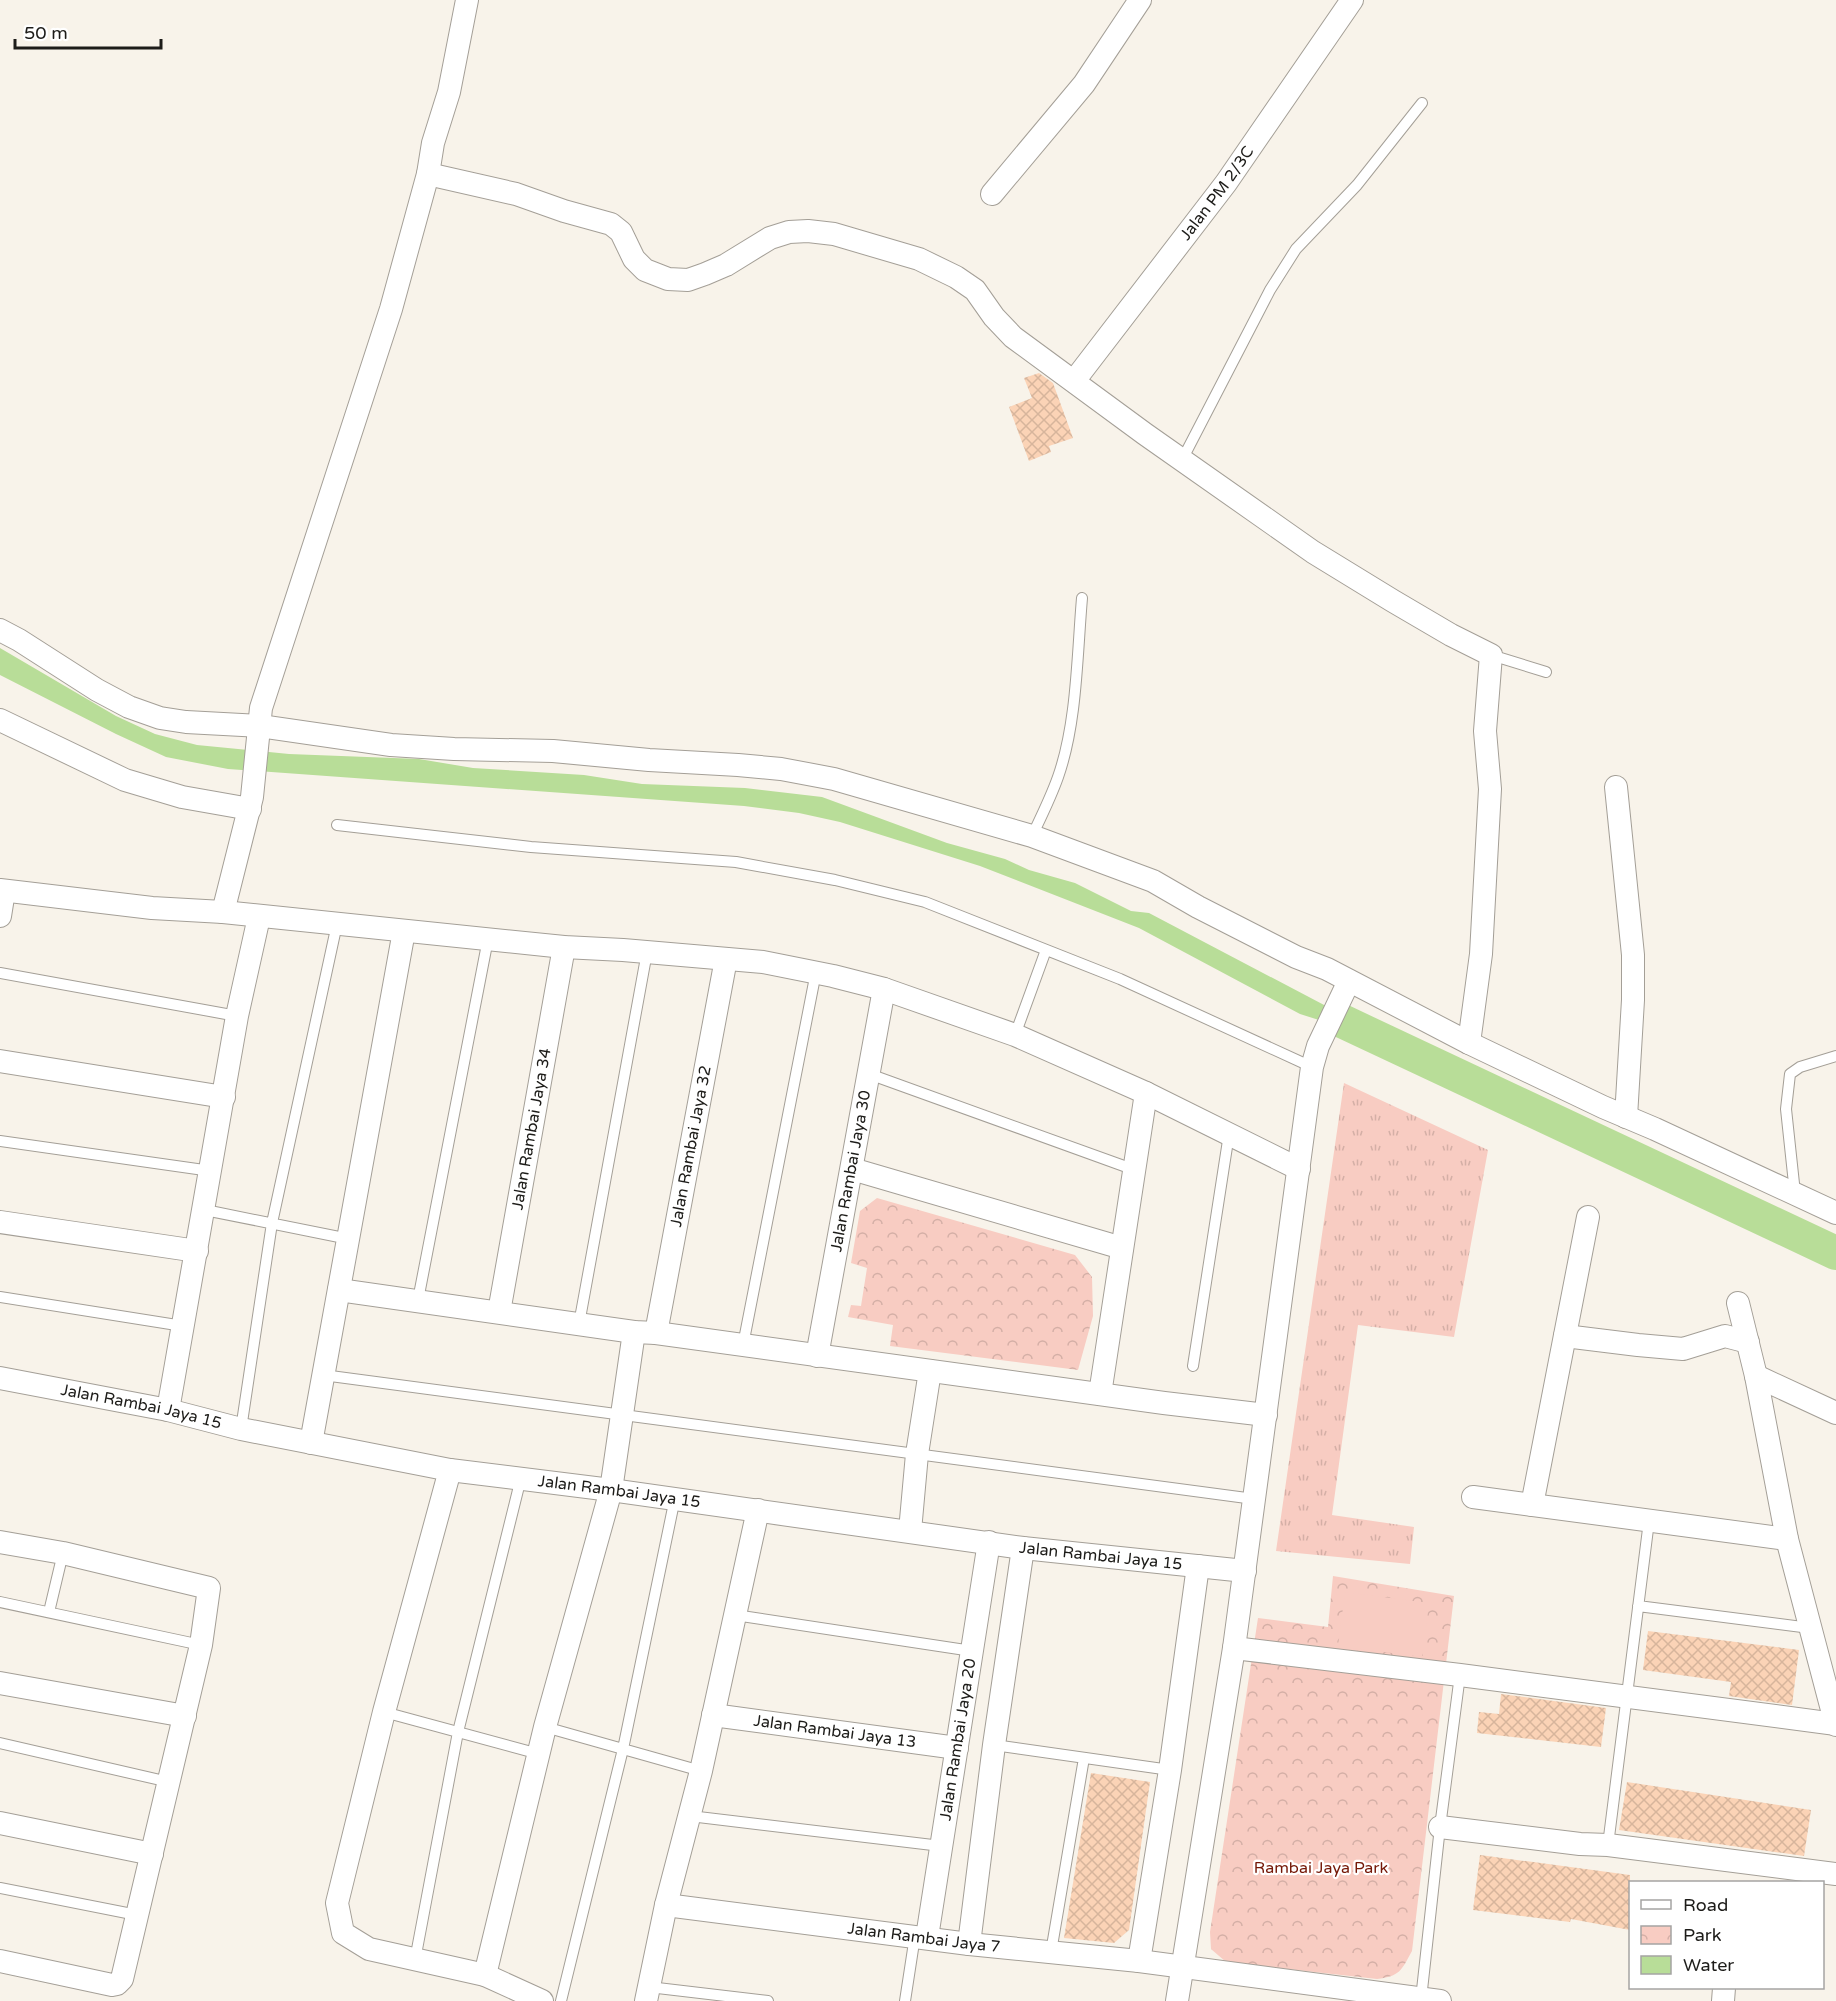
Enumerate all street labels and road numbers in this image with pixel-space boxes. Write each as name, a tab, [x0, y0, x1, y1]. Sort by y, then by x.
street label: Jalan PM 2/3C	[1176, 142, 1258, 244]
street label: Jalan Rambai Jaya 34	[507, 1046, 556, 1211]
street label: Jalan Rambai Jaya 32	[666, 1064, 716, 1229]
street label: Jalan Rambai Jaya 30	[826, 1089, 875, 1253]
street label: Jalan Rambai Jaya 15	[59, 1380, 224, 1434]
street label: Jalan Rambai Jaya 15	[537, 1471, 702, 1512]
street label: Jalan Rambai Jaya 15	[1018, 1538, 1183, 1574]
street label: Jalan Rambai Jaya 20	[935, 1657, 981, 1822]
street label: Jalan Rambai Jaya 13	[752, 1711, 917, 1752]
street label: Jalan Rambai Jaya 7	[846, 1918, 1001, 1957]

